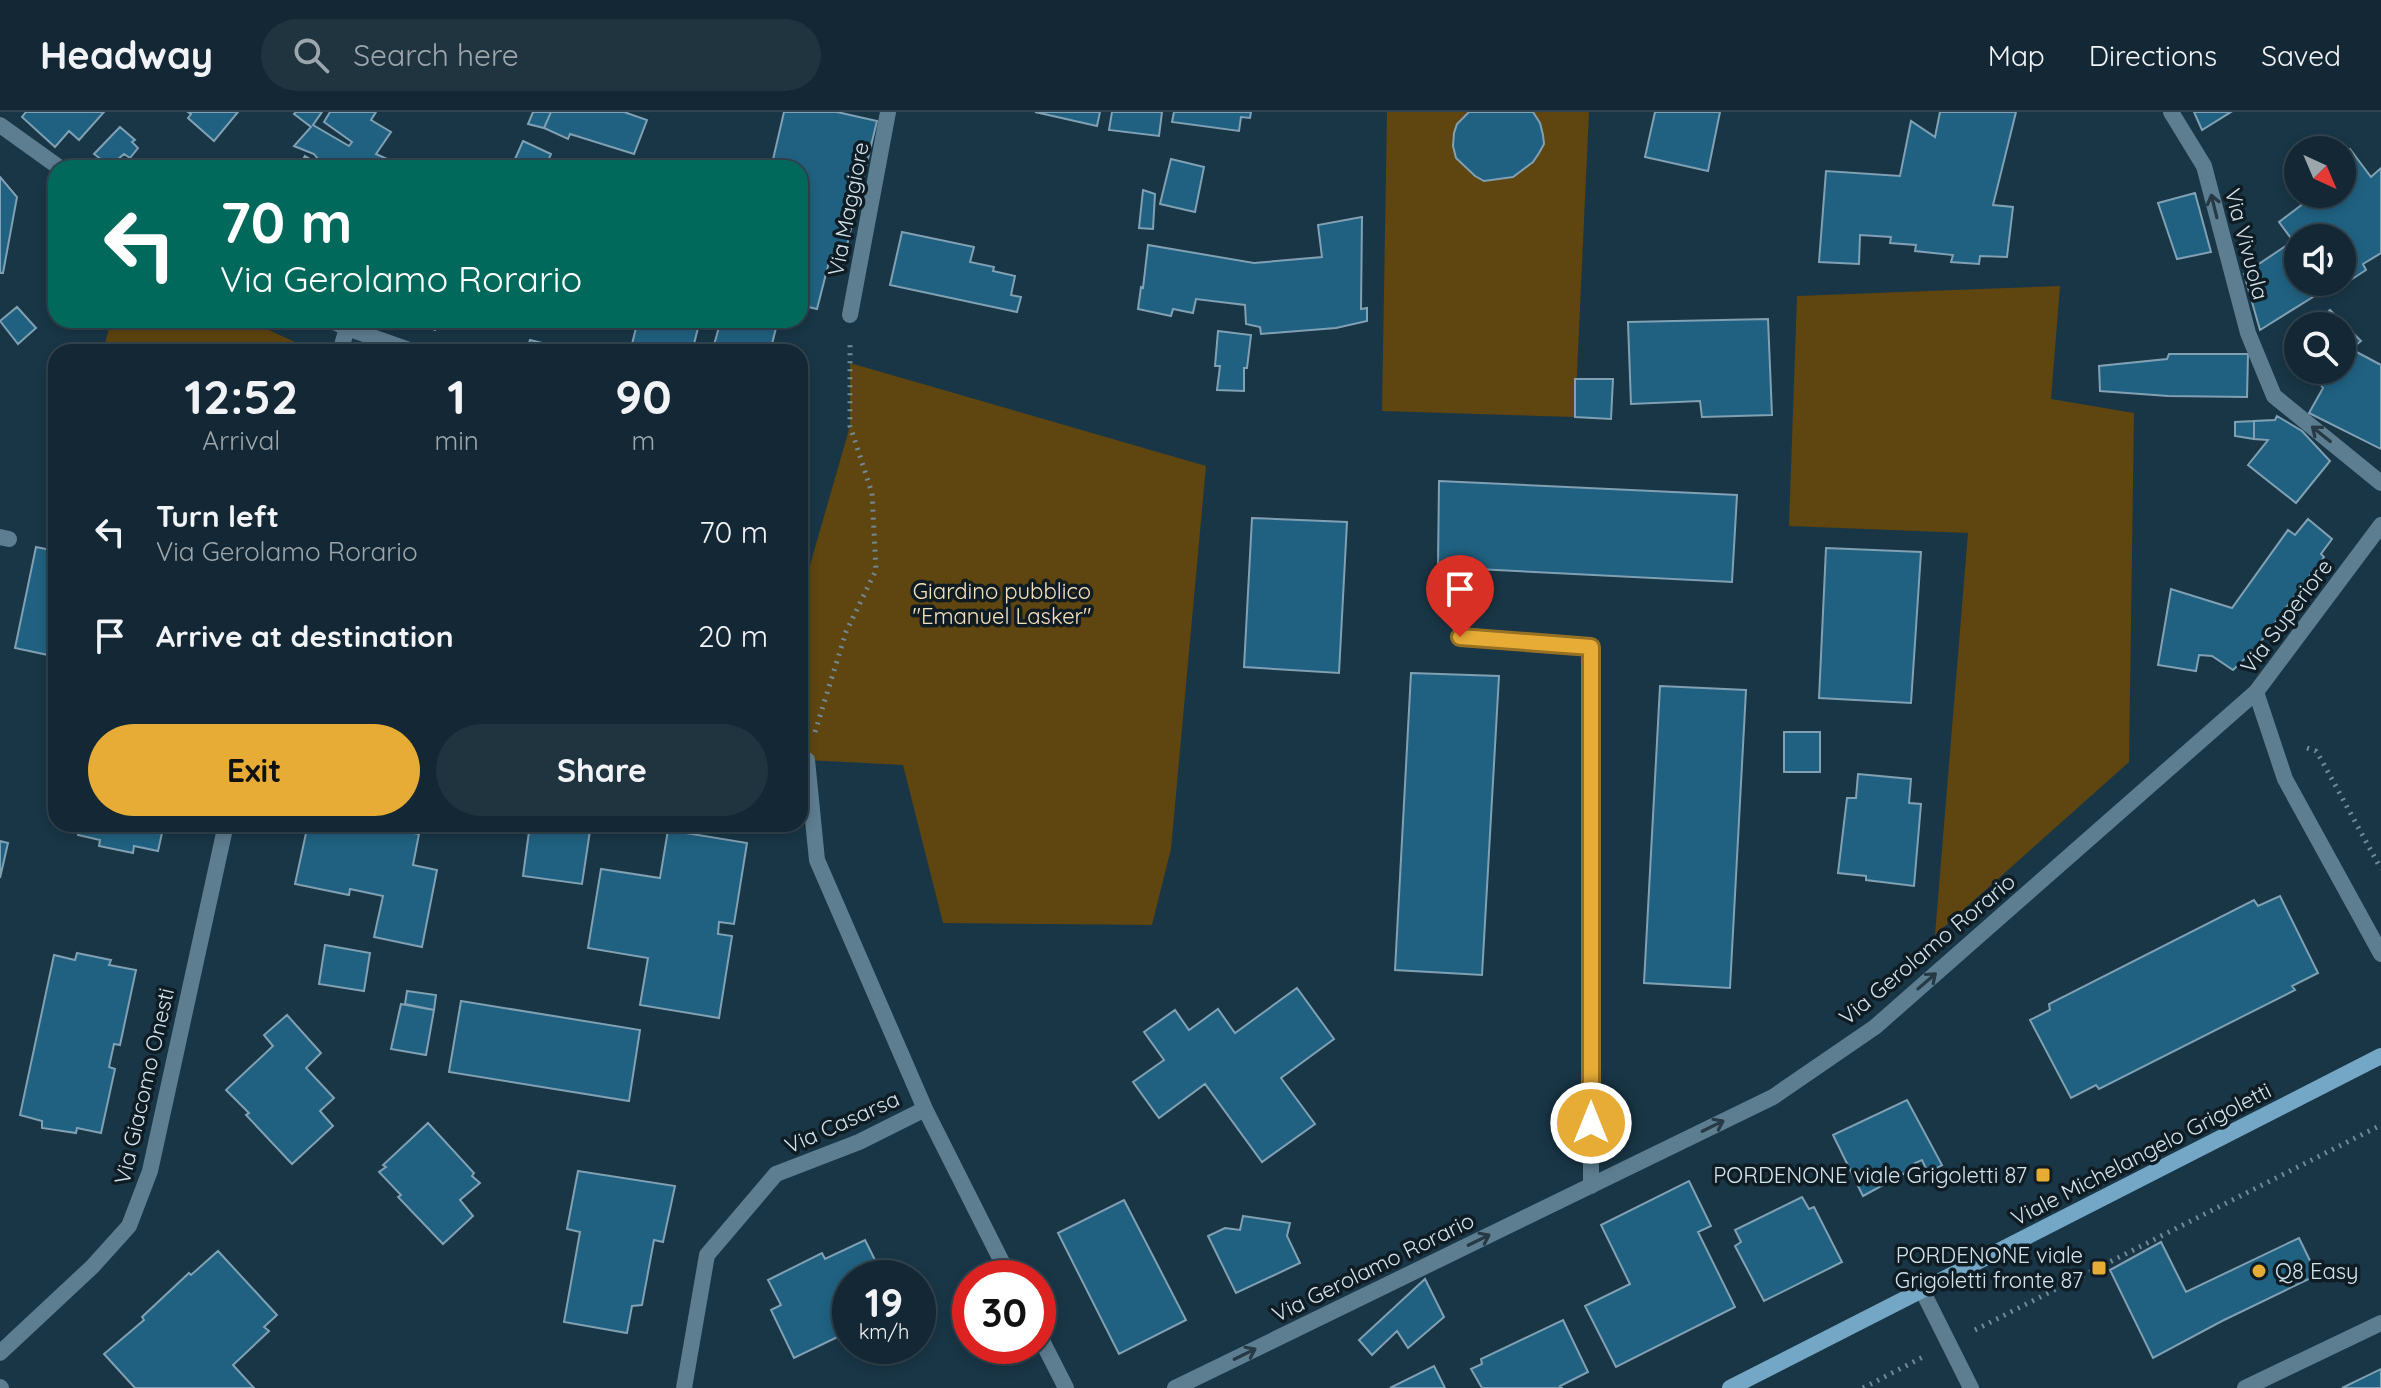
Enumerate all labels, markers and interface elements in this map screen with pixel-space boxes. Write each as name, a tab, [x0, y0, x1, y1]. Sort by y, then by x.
search box	[261, 19, 821, 91]
text: Headway	[40, 31, 213, 79]
icon: search	[289, 33, 333, 77]
text: Search here	[353, 36, 519, 74]
text: Map	[1988, 38, 2045, 73]
text: Directions	[2089, 38, 2217, 73]
text: Saved	[2261, 38, 2341, 73]
north arrow	[2284, 136, 2356, 208]
map controls	[2284, 136, 2356, 384]
street label: Via Maggiore	[821, 140, 875, 278]
street label: Via Vivuola	[2219, 185, 2275, 303]
text: 70 m	[220, 187, 352, 257]
icon: left	[88, 192, 192, 296]
one-way arrow	[2206, 193, 2221, 219]
button: sound	[2284, 224, 2356, 296]
text: Via Gerolamo Rorario	[220, 256, 582, 301]
button: search	[2284, 312, 2356, 384]
text: 12:52	[184, 366, 298, 426]
text: 1	[447, 366, 466, 426]
text: 90	[615, 366, 672, 426]
text: Arrival	[202, 424, 280, 457]
text: min	[435, 424, 479, 457]
text: m	[632, 424, 655, 457]
one-way arrow	[2311, 425, 2331, 443]
text: Turn left	[156, 497, 279, 535]
icon: left	[88, 510, 132, 554]
text: 70 m	[699, 513, 768, 551]
text: Via Gerolamo Rorario	[156, 535, 418, 568]
street label: Via Superiore	[2234, 553, 2338, 679]
pin	[1426, 555, 1494, 637]
icon: arrive	[1438, 567, 1482, 611]
park label: Giardino pubblico "Emanuel Lasker"	[912, 577, 1092, 630]
icon: arrive	[88, 614, 132, 658]
text: Arrive at destination	[156, 617, 454, 655]
text: 20 m	[698, 617, 768, 655]
button: Exit	[88, 724, 420, 816]
button: Share	[436, 724, 768, 816]
street label: Via Gerolamo Rorario	[1833, 867, 2021, 1031]
one-way arrow	[1917, 972, 1937, 990]
street label: Via Giacomo Onesti	[108, 985, 180, 1187]
street label: Viale Michelangelo Grigoletti	[2006, 1076, 2276, 1232]
position arrow	[1549, 1081, 1633, 1165]
street label: Via Casarsa	[780, 1084, 904, 1160]
one-way arrow	[1701, 1118, 1725, 1133]
place label: PORDENONE viale Grigoletti 87	[1713, 1161, 2027, 1189]
marker: PORDENONE viale Grigoletti 87	[2034, 1166, 2052, 1184]
street label: Via Gerolamo Rorario	[1267, 1206, 1479, 1328]
one-way arrow	[1467, 1232, 1491, 1247]
place label: PORDENONE viale Grigoletti fronte 87	[1895, 1241, 2083, 1294]
place label: Q8 Easy	[2275, 1257, 2359, 1285]
marker: PORDENONE viale Grigoletti fronte 87	[2090, 1259, 2108, 1277]
speed limit sign: 30	[952, 1260, 1056, 1364]
marker: Q8 Easy	[2250, 1262, 2268, 1280]
text: 19	[865, 1277, 903, 1327]
text: km/h	[859, 1319, 909, 1344]
one-way arrow	[1233, 1346, 1257, 1361]

